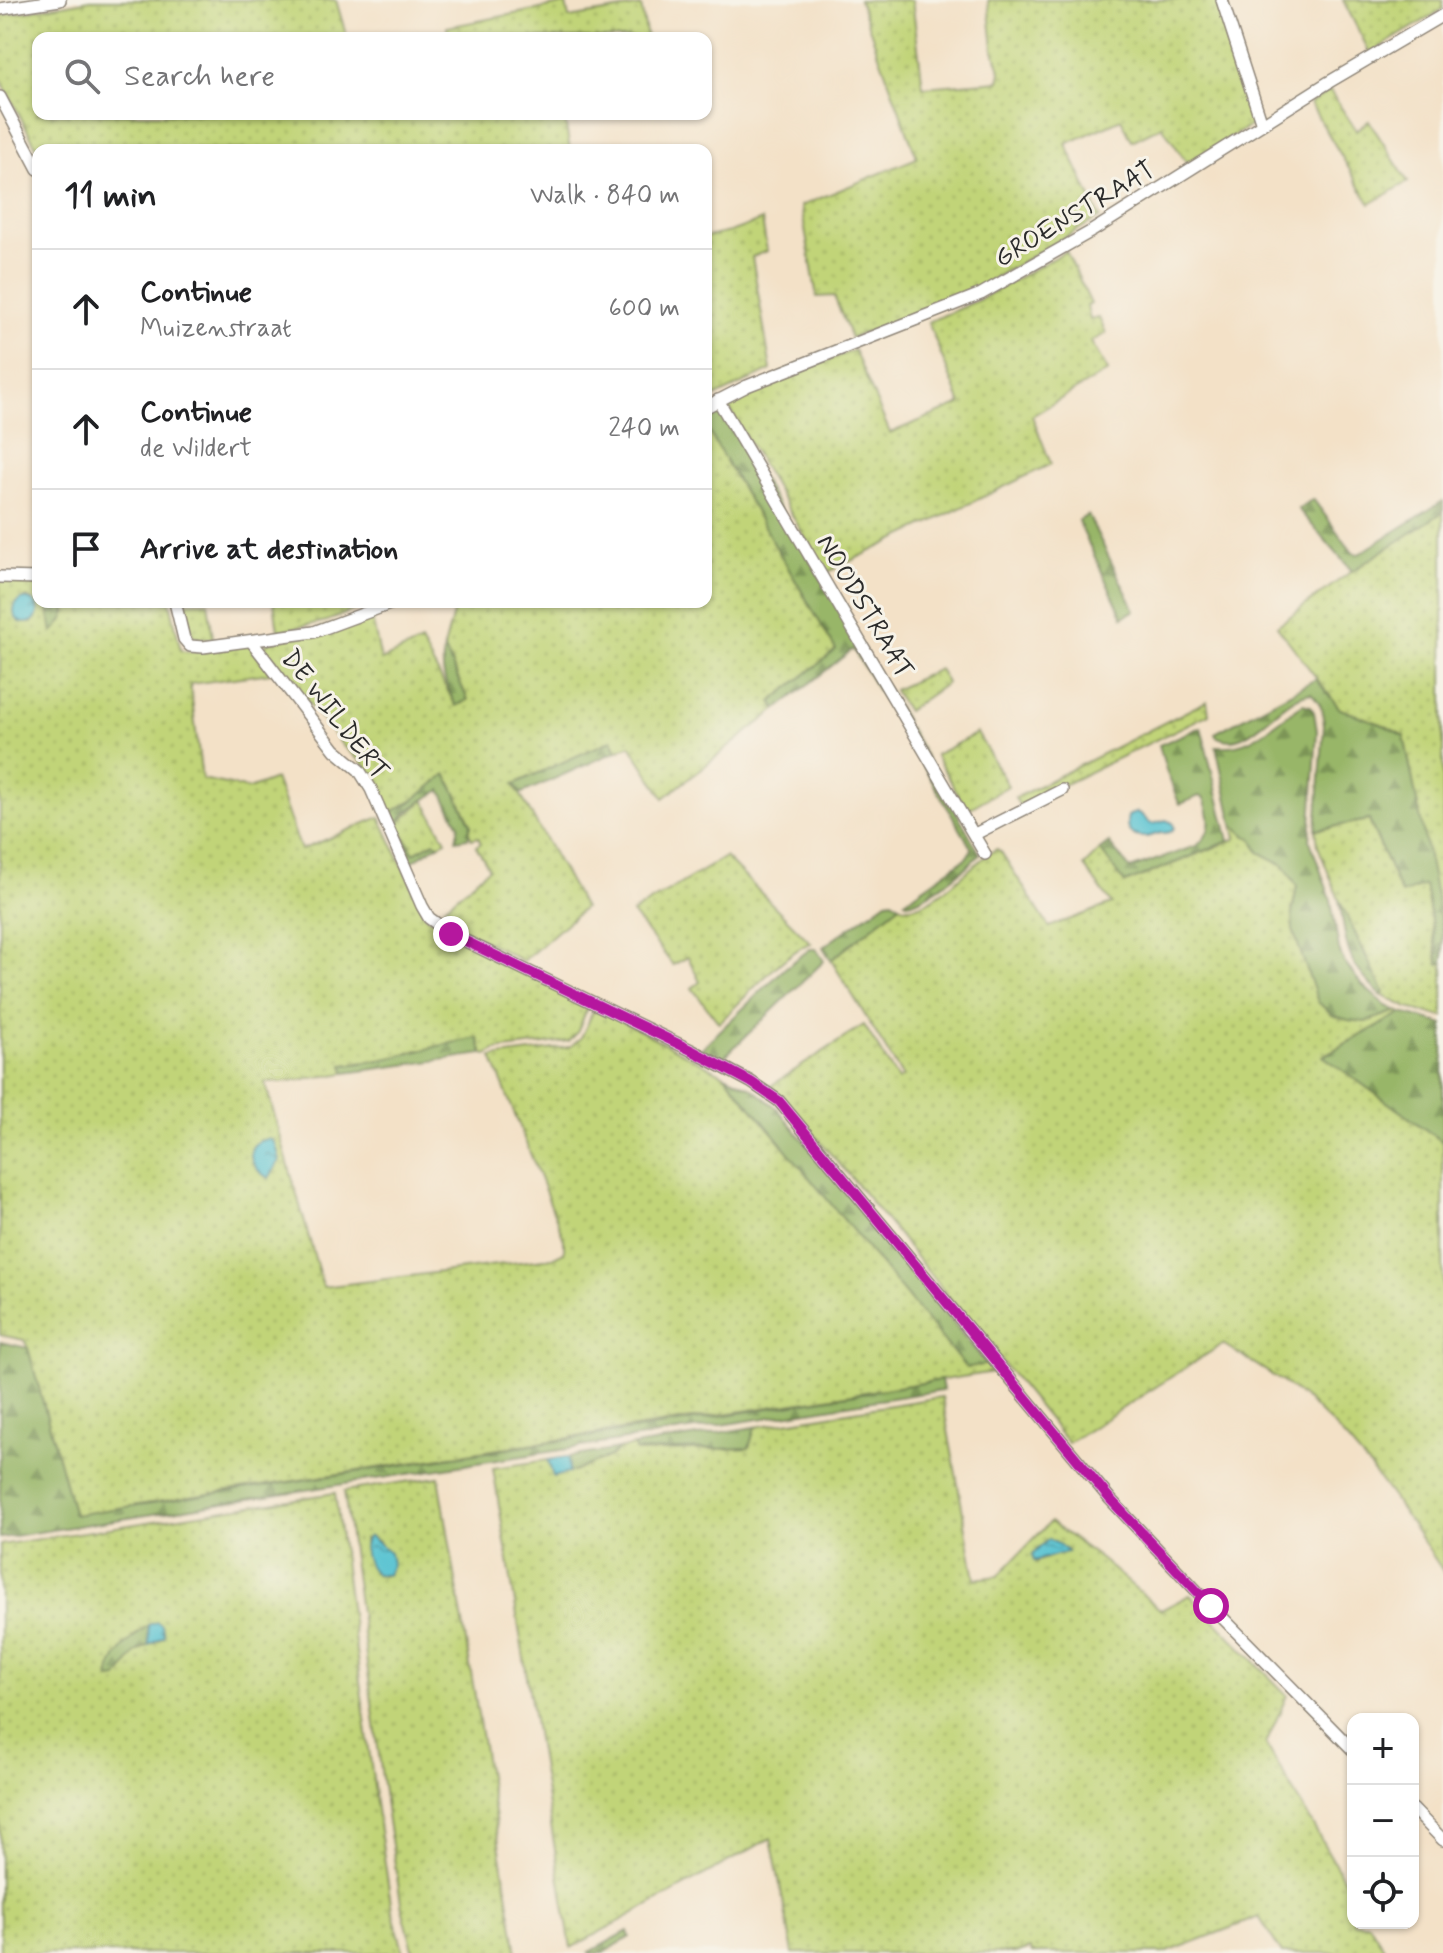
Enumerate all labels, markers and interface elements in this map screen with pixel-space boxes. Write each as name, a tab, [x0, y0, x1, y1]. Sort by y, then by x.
search box	[32, 32, 712, 120]
icon: search	[60, 54, 104, 98]
text: Search here	[124, 57, 275, 96]
street label: GROENSTRAAT	[989, 153, 1161, 276]
text: 11 min	[64, 174, 157, 219]
text: Walk · 840 m	[530, 179, 680, 213]
text: Continue	[140, 273, 252, 312]
icon: ahead	[64, 287, 108, 331]
text: 600 m	[608, 292, 680, 326]
text: Muizenstraat	[140, 312, 292, 346]
text: Continue	[140, 393, 252, 432]
icon: ahead	[64, 407, 108, 451]
text: 240 m	[608, 412, 680, 446]
text: de Wildert	[140, 432, 252, 466]
icon: arrive	[64, 527, 108, 571]
street label: NOODSTRAAT	[808, 529, 921, 685]
text: Arrive at destination	[140, 530, 398, 569]
street label: DE WILDERT	[273, 643, 396, 788]
route end	[433, 916, 469, 952]
route start	[1193, 1588, 1229, 1624]
map controls	[1347, 1713, 1419, 1929]
button: +	[1347, 1713, 1419, 1785]
button: −	[1347, 1785, 1419, 1857]
button: locate	[1347, 1857, 1419, 1929]

